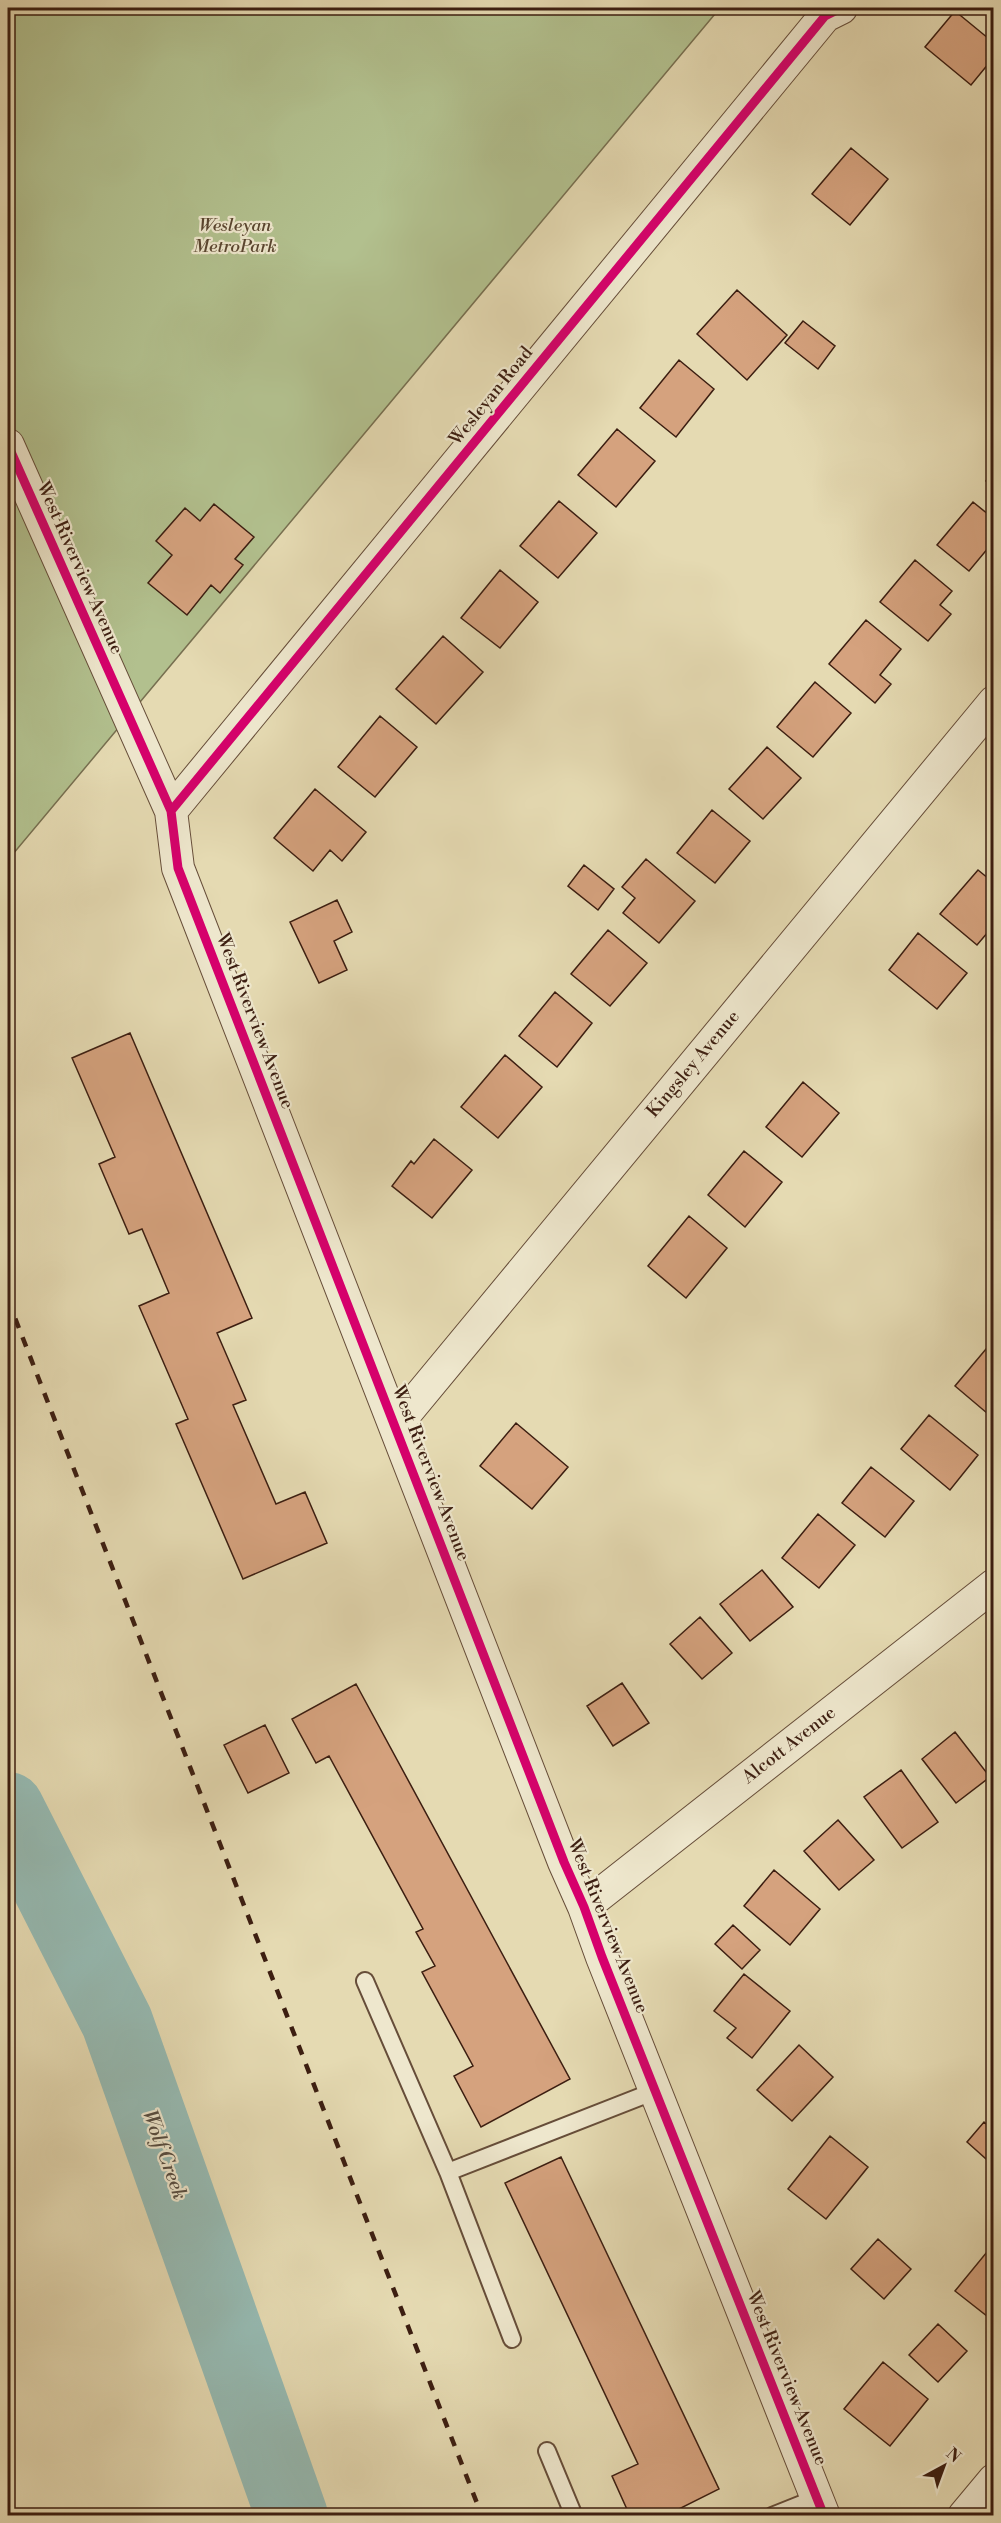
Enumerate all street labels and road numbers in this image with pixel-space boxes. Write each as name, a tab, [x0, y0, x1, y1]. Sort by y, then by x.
street label: Wesleyan Road	[444, 341, 538, 451]
street label: West Riverview Avenue	[31, 477, 128, 658]
street label: West Riverview Avenue	[211, 929, 299, 1112]
street label: Kingsley Avenue	[641, 1006, 745, 1122]
street label: West Riverview Avenue	[387, 1381, 475, 1564]
street label: Alcott Avenue	[737, 1701, 840, 1789]
street label: West Riverview Avenue	[562, 1834, 654, 2017]
street label: West Riverview Avenue	[741, 2286, 833, 2469]

